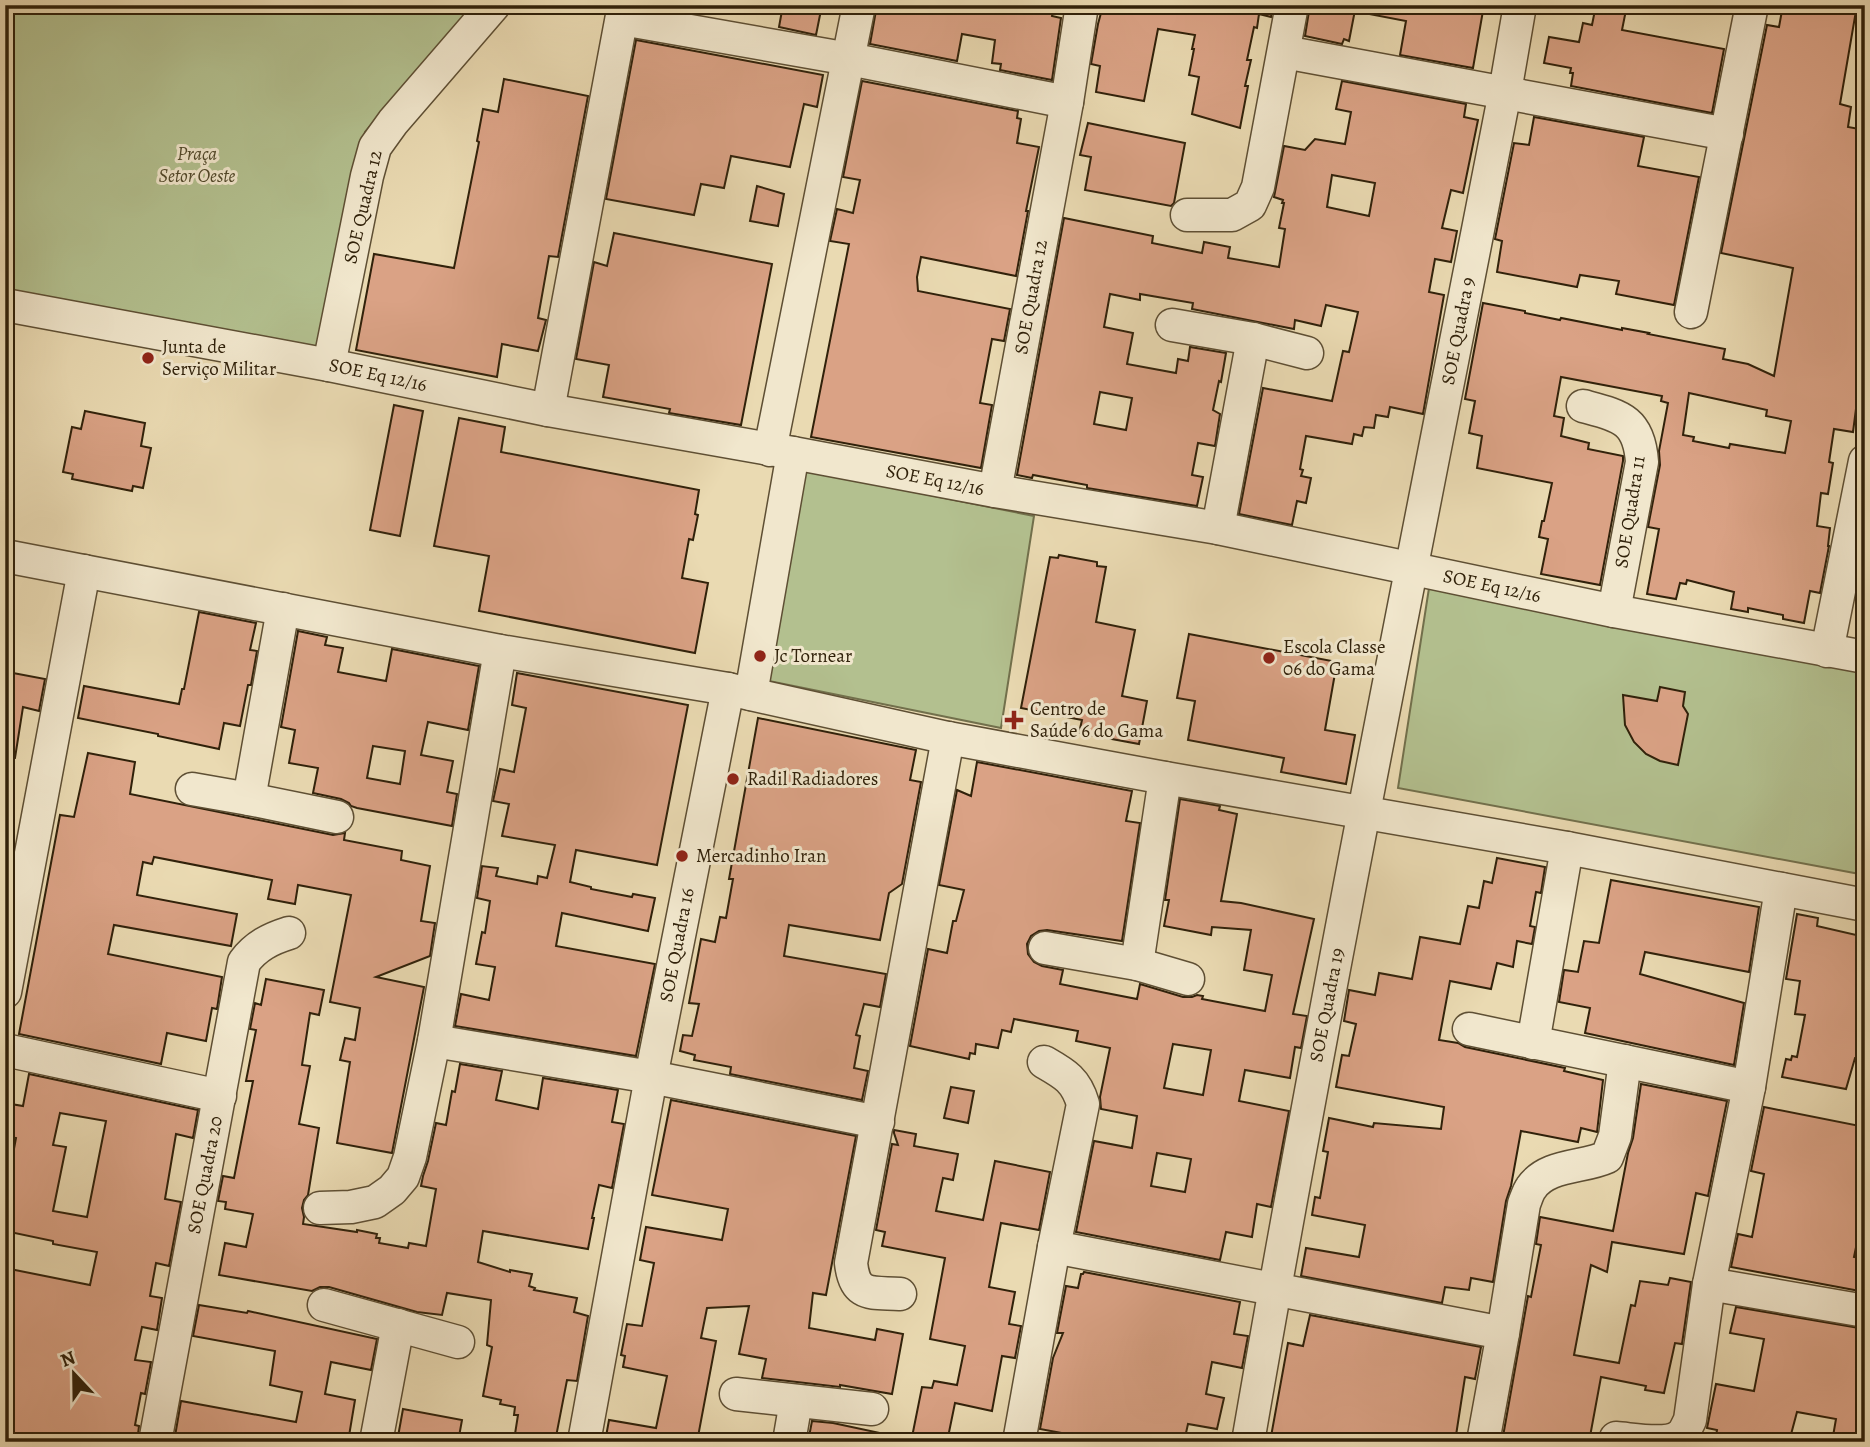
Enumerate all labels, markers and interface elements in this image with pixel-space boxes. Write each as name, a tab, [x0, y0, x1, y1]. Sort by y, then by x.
park label: Praça Setor Oeste	[159, 141, 236, 189]
street label: SOE Quadra 12	[337, 148, 389, 266]
street label: SOE Quadra 12	[1008, 238, 1054, 356]
street label: SOE Quadra 9	[1435, 275, 1481, 387]
place label: Junta de Serviço Militar	[162, 334, 276, 382]
marker: Junta de Serviço Militar	[140, 350, 156, 366]
street label: SOE Eq 12/16	[327, 352, 430, 398]
street label: SOE Quadra 11	[1608, 453, 1652, 570]
street label: SOE Eq 12/16	[884, 458, 987, 502]
street label: SOE Eq 12/16	[1441, 563, 1544, 609]
place label: Escola Classe 06 do Gama	[1283, 634, 1386, 682]
place label: Jc Tornear	[774, 643, 852, 669]
marker: Jc Tornear	[752, 648, 768, 664]
marker: Escola Classe 06 do Gama	[1261, 650, 1277, 666]
place label: Centro de Saúde 6 do Gama	[1030, 696, 1163, 744]
marker: Centro de Saúde 6 do Gama	[1004, 710, 1024, 730]
place label: Radil Radiadores	[747, 766, 878, 792]
marker: Radil Radiadores	[725, 771, 741, 787]
place label: Mercadinho Iran	[696, 843, 826, 869]
marker: Mercadinho Iran	[674, 848, 690, 864]
street label: SOE Quadra 16	[653, 885, 701, 1004]
street label: SOE Quadra 19	[1303, 946, 1351, 1064]
street label: SOE Quadra 20	[181, 1114, 229, 1236]
north arrow	[38, 1338, 108, 1408]
text: N	[57, 1344, 79, 1374]

